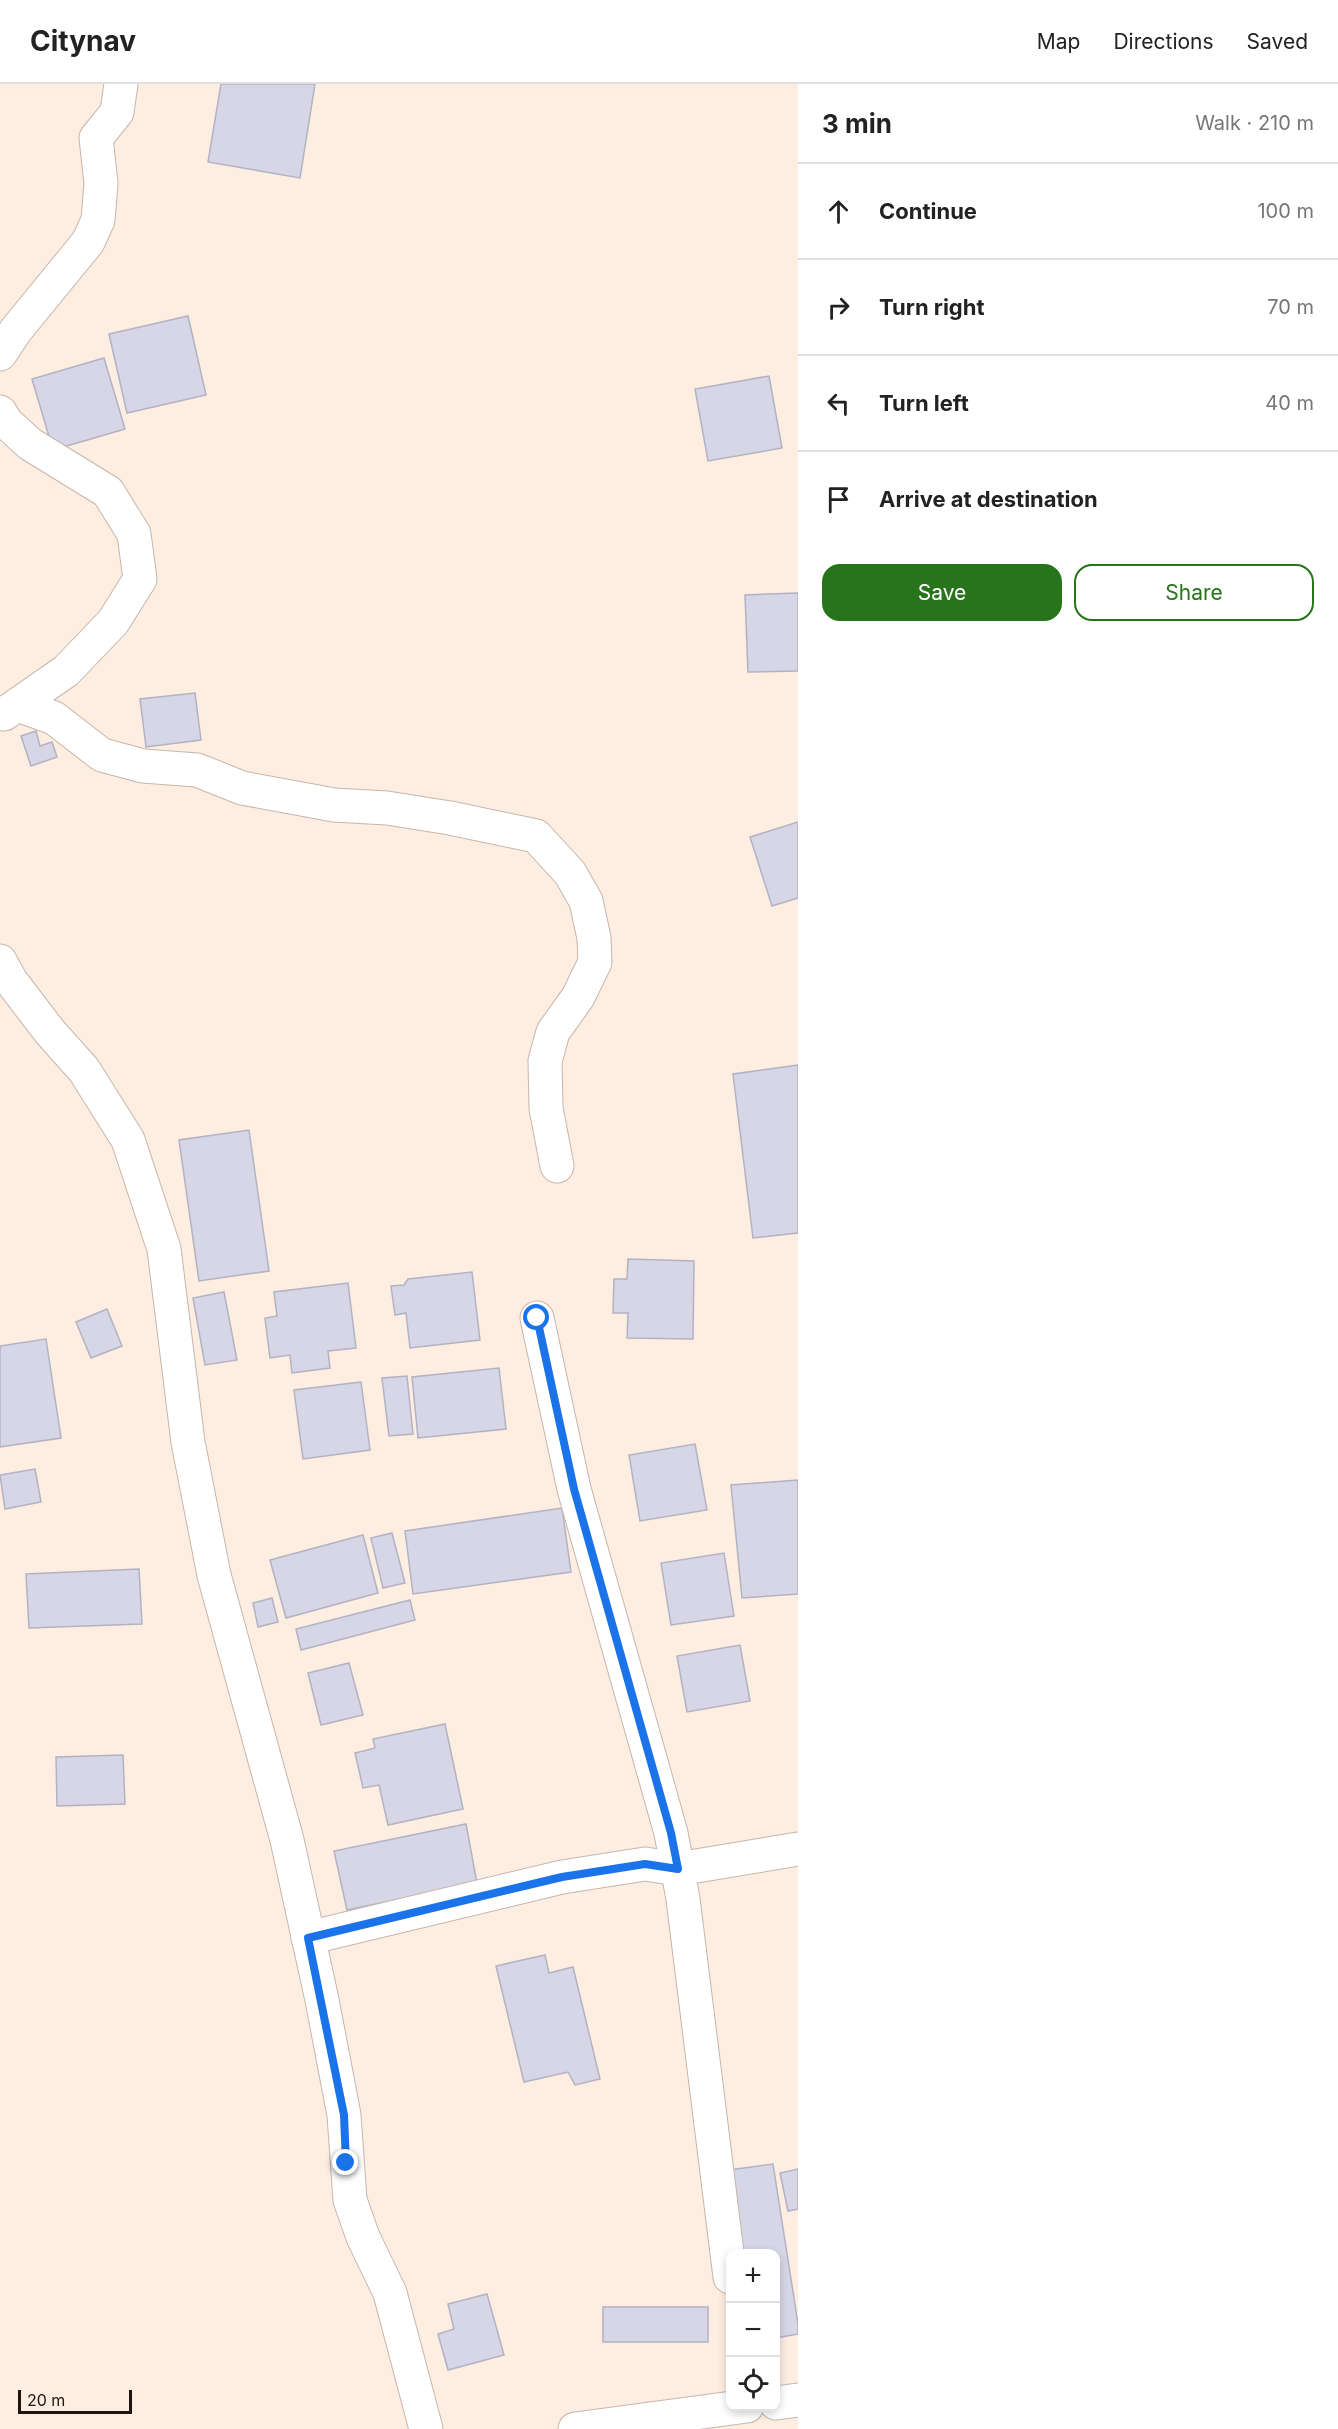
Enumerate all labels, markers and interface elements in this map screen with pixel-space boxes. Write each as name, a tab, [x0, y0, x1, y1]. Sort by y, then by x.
text: Citynav	[30, 24, 136, 58]
text: Map	[1037, 29, 1080, 54]
text: Directions	[1113, 29, 1214, 54]
text: Saved	[1247, 29, 1308, 54]
text: 3 min	[822, 108, 892, 139]
text: Walk · 210 m	[1195, 111, 1314, 135]
icon: ahead	[822, 195, 855, 228]
text: Continue	[879, 198, 977, 224]
text: 100 m	[1257, 199, 1314, 223]
icon: right	[822, 291, 855, 324]
text: Turn right	[879, 294, 985, 320]
text: 70 m	[1267, 295, 1314, 319]
icon: left	[822, 387, 855, 420]
text: Turn left	[879, 390, 969, 416]
text: 40 m	[1265, 391, 1314, 415]
icon: arrive	[822, 483, 855, 516]
text: Arrive at destination	[879, 486, 1098, 512]
button: Save	[822, 564, 1062, 621]
button: Share	[1074, 564, 1314, 621]
route start	[523, 1304, 549, 1330]
route end	[332, 2149, 358, 2175]
map controls	[726, 2249, 780, 2411]
button: +	[726, 2249, 780, 2303]
button: −	[726, 2303, 780, 2357]
button: locate	[726, 2357, 780, 2411]
scale bar	[18, 2387, 132, 2414]
text: 20 m	[27, 2390, 65, 2410]

